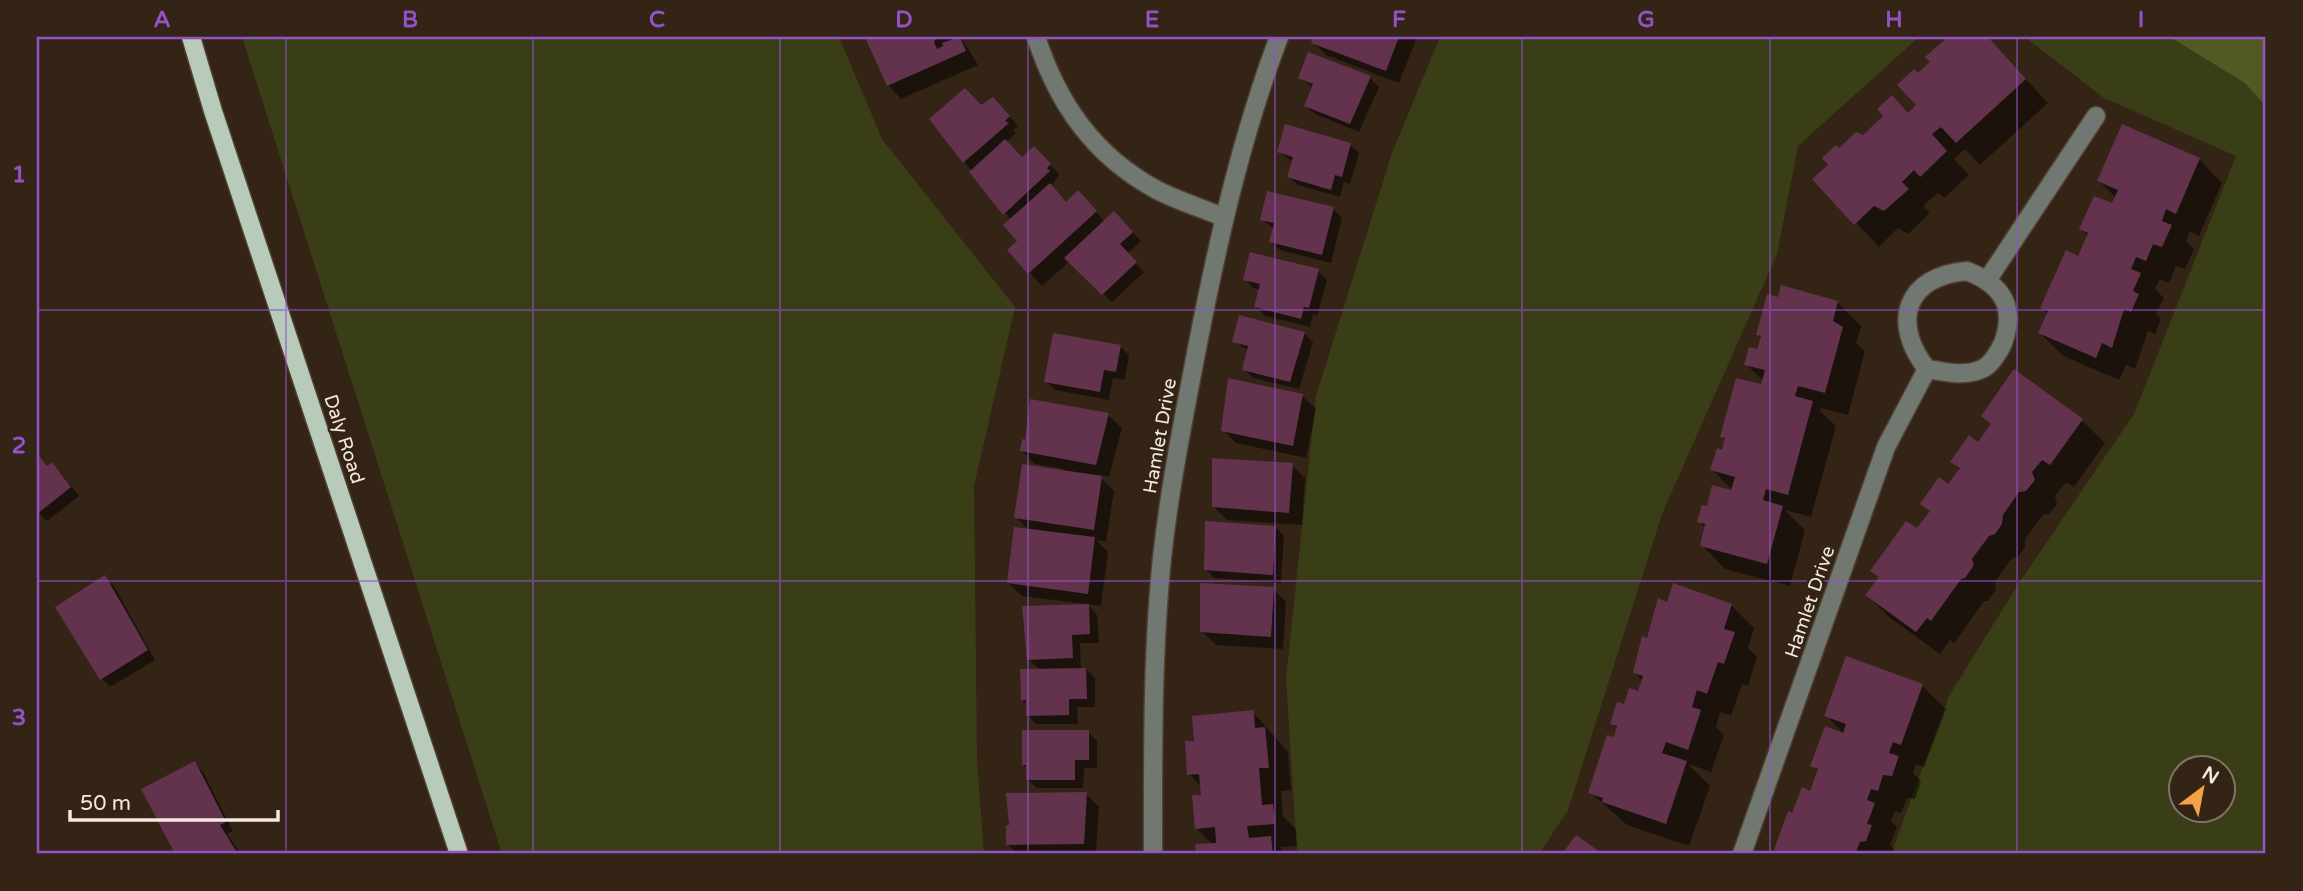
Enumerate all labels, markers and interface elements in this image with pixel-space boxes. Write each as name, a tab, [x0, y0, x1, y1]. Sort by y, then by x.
text: A	[153, 6, 171, 34]
text: B	[402, 6, 418, 34]
text: C	[649, 6, 665, 34]
text: D	[895, 6, 913, 34]
text: E	[1145, 6, 1159, 34]
text: F	[1392, 6, 1406, 34]
text: G	[1637, 6, 1655, 34]
text: H	[1885, 6, 1903, 34]
text: I	[2138, 6, 2144, 34]
text: 1	[12, 161, 26, 189]
street label: Hamlet Drive	[1139, 377, 1181, 495]
street label: Daly Road	[319, 392, 369, 486]
text: 2	[12, 432, 26, 460]
street label: Hamlet Drive	[1781, 543, 1839, 661]
text: 3	[12, 704, 26, 732]
north arrow	[2166, 754, 2236, 824]
text: N	[2198, 762, 2223, 789]
scale bar	[70, 779, 278, 823]
text: 50 m	[80, 791, 131, 816]

